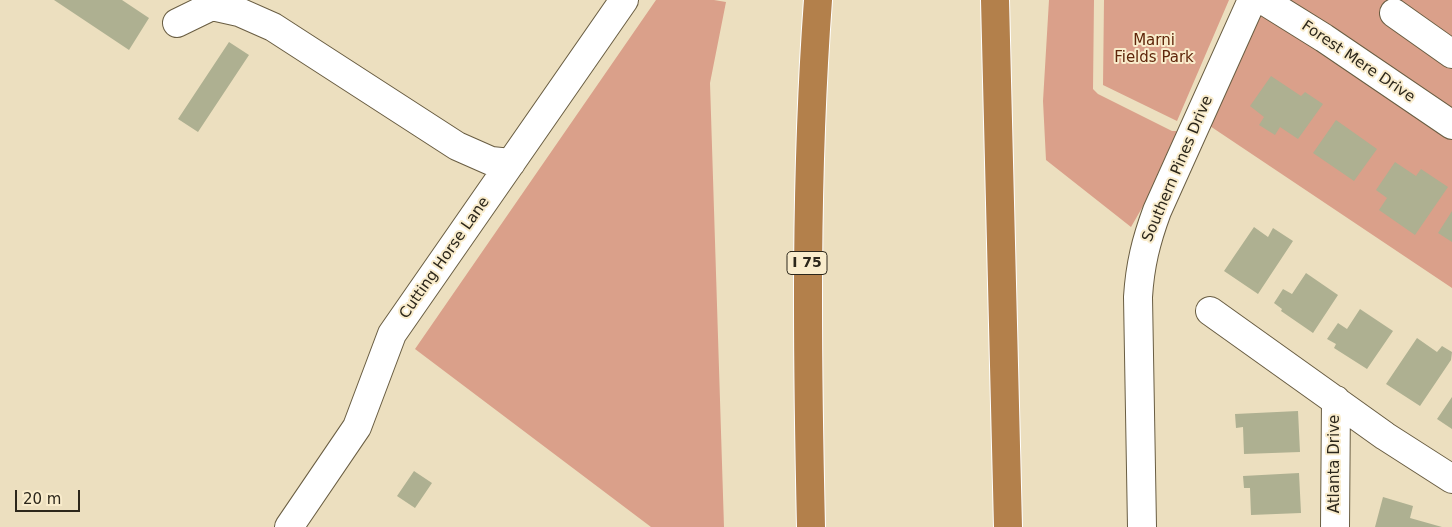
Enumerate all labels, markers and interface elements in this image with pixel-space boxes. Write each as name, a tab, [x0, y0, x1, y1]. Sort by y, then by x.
street label: Forest Mere Drive	[1298, 17, 1418, 107]
park label: Marni Fields Park	[1114, 32, 1194, 67]
street label: Southern Pines Drive	[1139, 93, 1217, 245]
street label: Cutting Horse Lane	[396, 194, 494, 322]
road number: I 75	[787, 252, 827, 274]
street label: Atlanta Drive	[1326, 415, 1344, 513]
scale bar	[18, 480, 82, 512]
text: 20 m	[23, 490, 61, 508]

